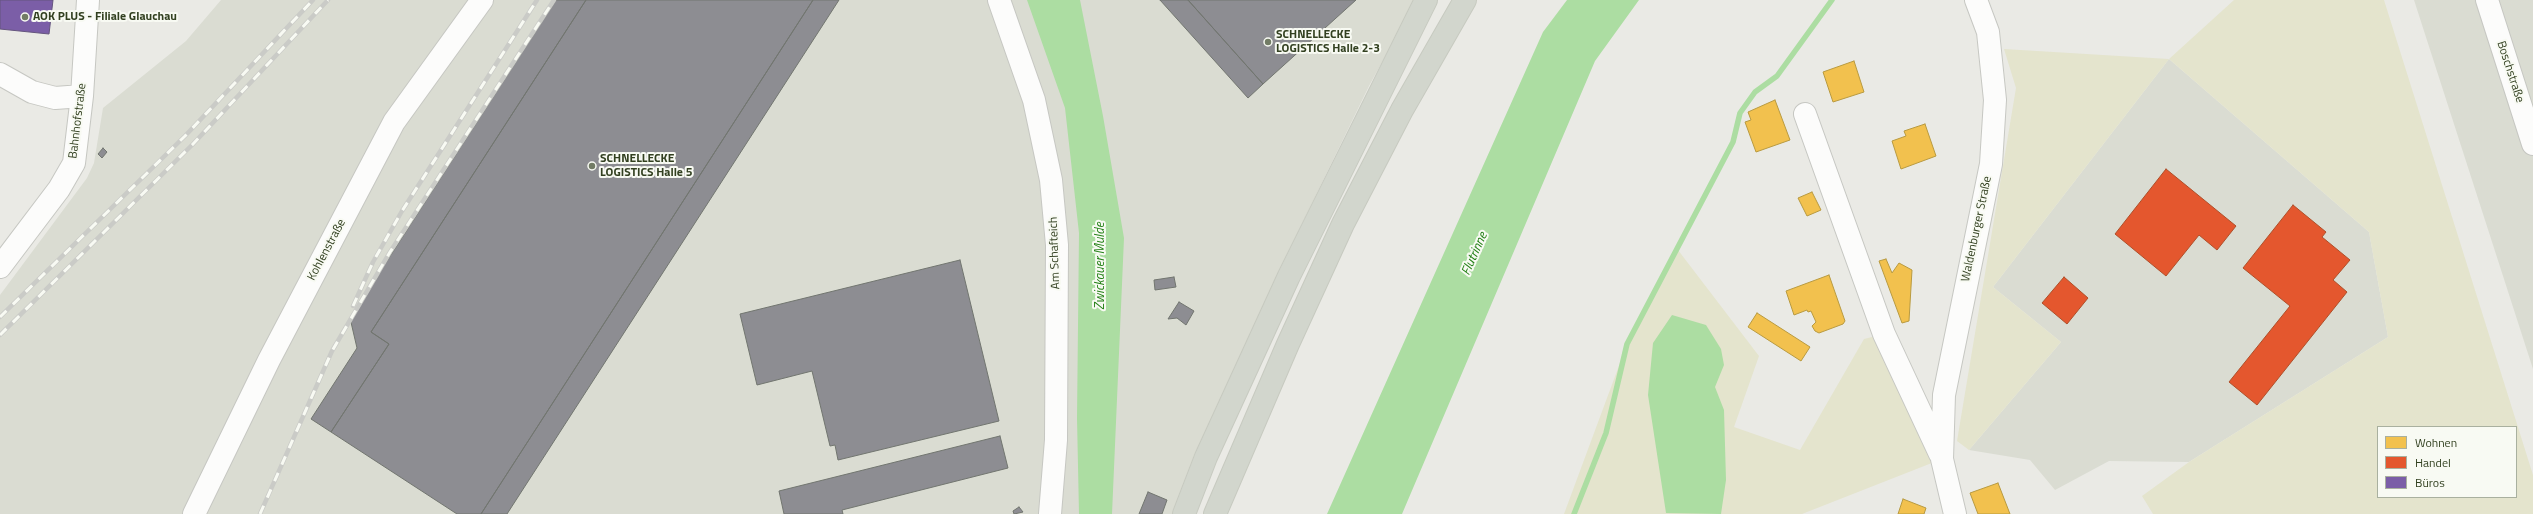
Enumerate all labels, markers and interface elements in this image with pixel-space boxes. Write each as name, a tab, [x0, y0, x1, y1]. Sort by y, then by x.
place label: AOK PLUS - Filiale Glauchau	[33, 10, 177, 24]
marker: AOK PLUS - Filiale Glauchau	[20, 12, 30, 22]
place label: SCHNELLECKE LOGISTICS Halle 2-3	[1276, 28, 1380, 56]
marker: SCHNELLECKE LOGISTICS Halle 2-3	[1263, 37, 1273, 47]
street label: Boschstraße	[2493, 39, 2527, 105]
street label: Bahnhofstraße	[66, 82, 90, 160]
place label: SCHNELLECKE LOGISTICS Halle 5	[600, 152, 692, 180]
marker: SCHNELLECKE LOGISTICS Halle 5	[587, 161, 597, 171]
street label: Waldenburger Straße	[1959, 175, 1995, 283]
street label: Am Schafteich	[1047, 216, 1063, 290]
street label: Kohlenstraße	[305, 217, 349, 283]
water label: Zwickauer Mulde	[1093, 222, 1109, 310]
water label: Flutrinne	[1459, 230, 1491, 278]
legend	[2377, 426, 2517, 498]
text: Wohnen	[2415, 433, 2457, 452]
text: Handel	[2415, 453, 2451, 472]
text: Büros	[2415, 473, 2445, 492]

